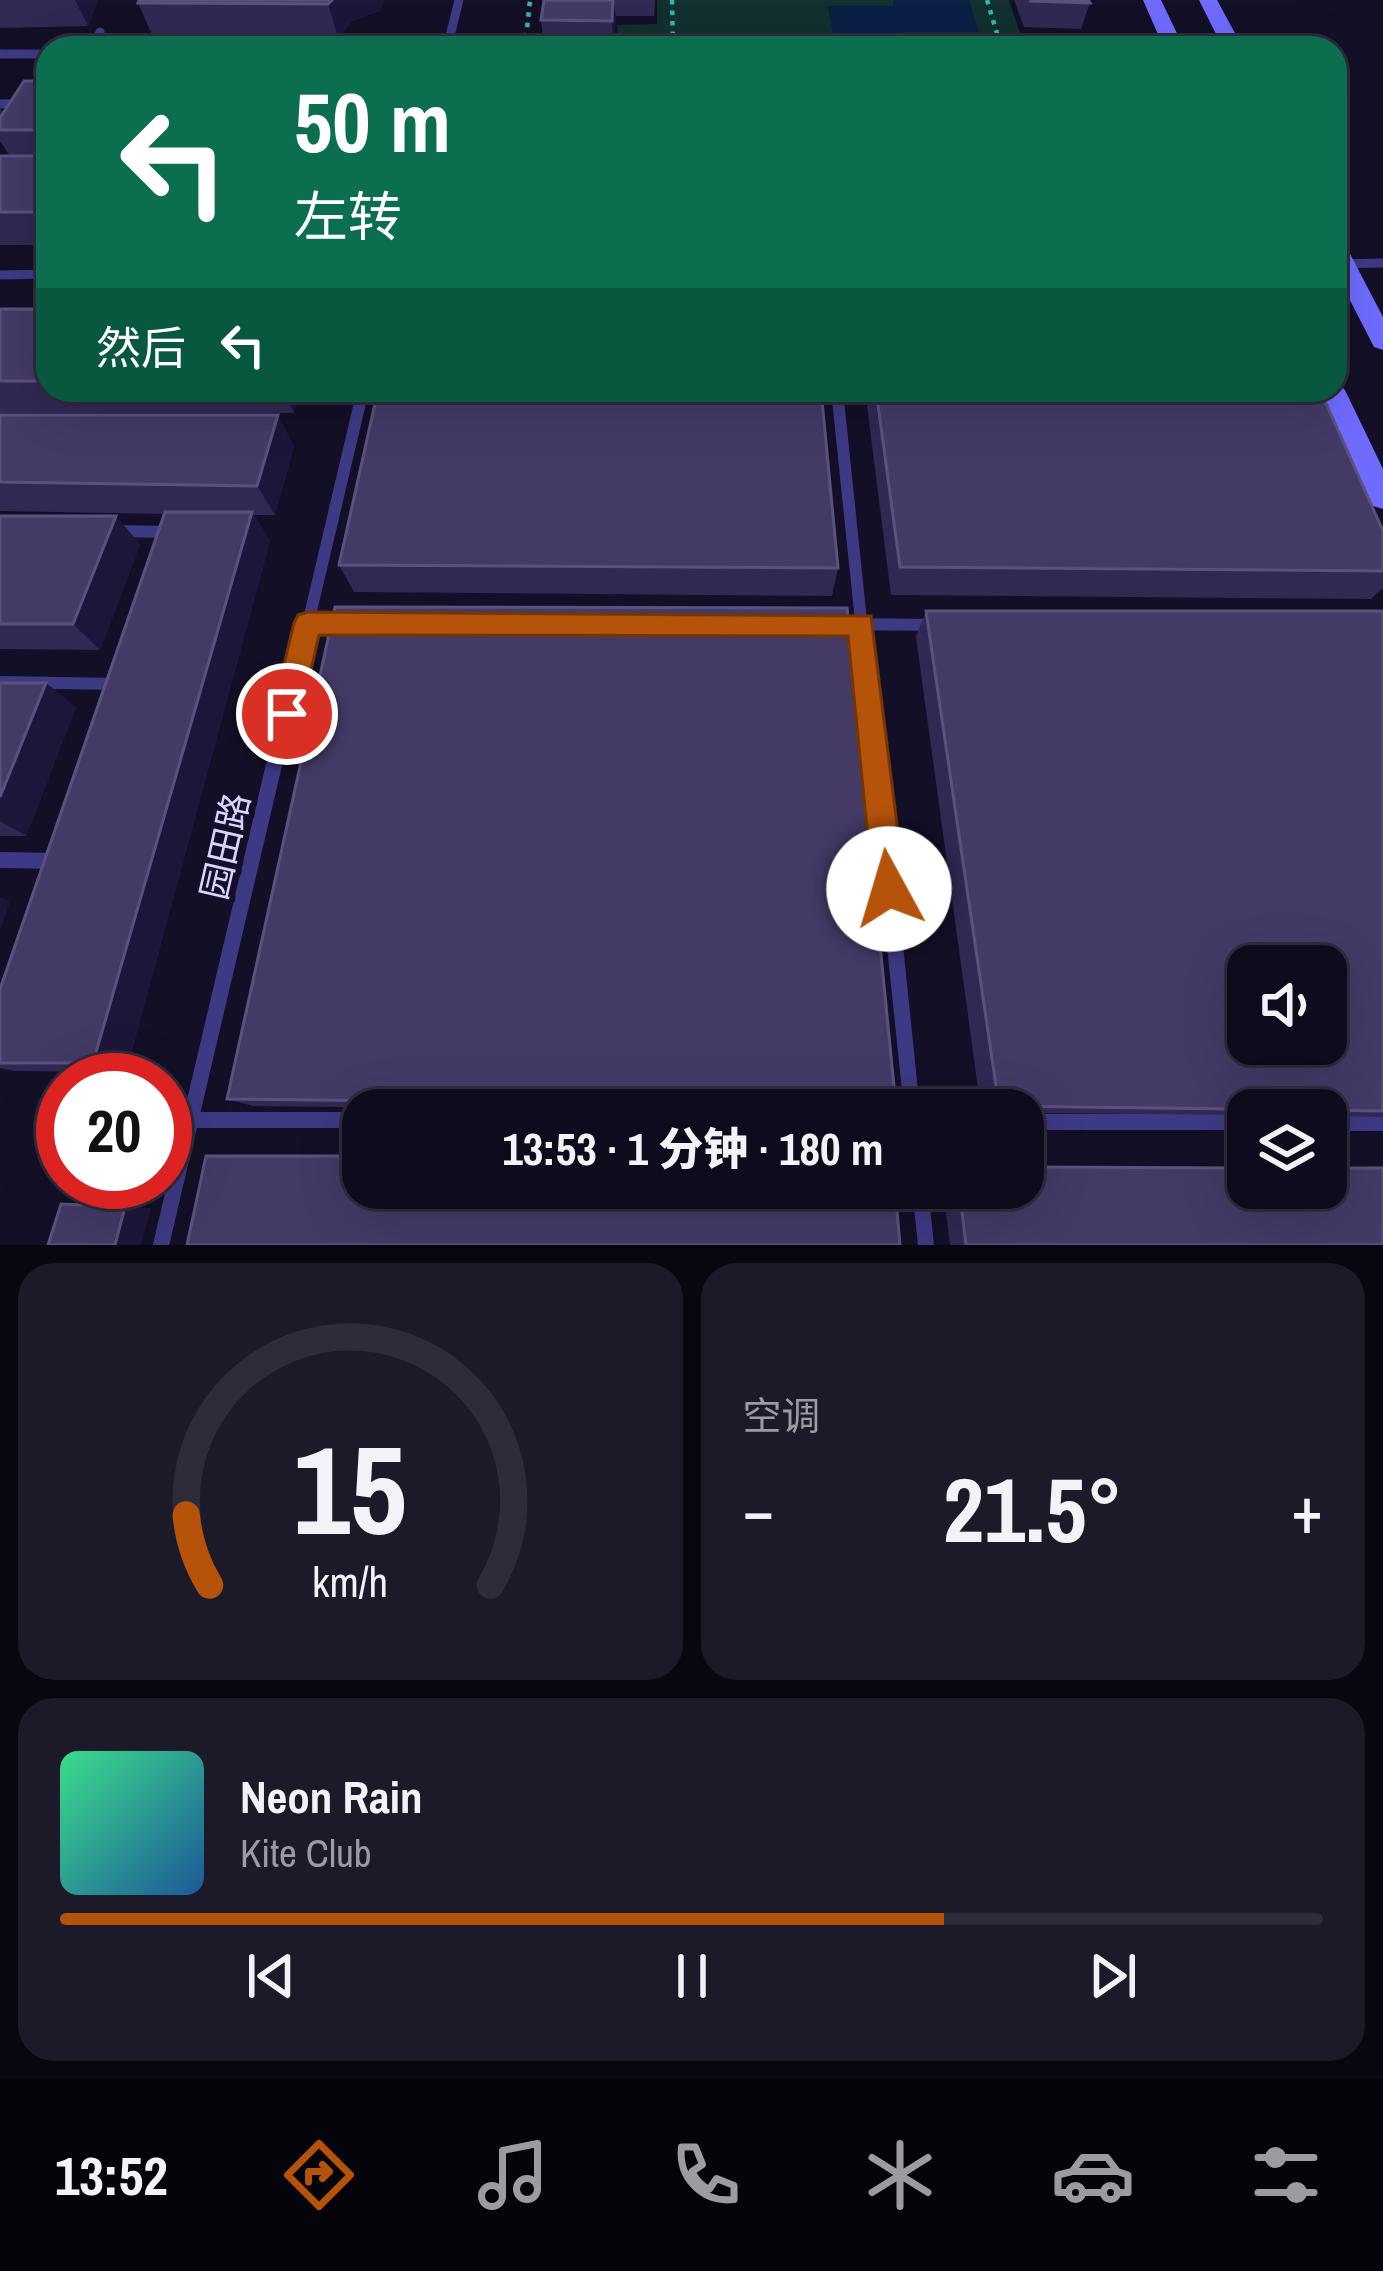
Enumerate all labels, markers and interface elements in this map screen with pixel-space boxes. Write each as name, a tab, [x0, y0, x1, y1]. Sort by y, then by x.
text: 50 m	[294, 65, 451, 178]
icon: left	[96, 84, 252, 240]
text: 左转	[294, 180, 402, 253]
icon: left	[210, 312, 276, 378]
text: 然后	[96, 317, 186, 378]
pin	[236, 663, 338, 765]
icon: arrive	[254, 681, 320, 747]
street label: 园田路	[189, 788, 261, 904]
position arrow	[826, 826, 952, 952]
map controls	[1227, 945, 1347, 1209]
button: sound	[1227, 945, 1347, 1065]
speed limit sign: 20	[36, 1053, 192, 1209]
button: layers	[1227, 1089, 1347, 1209]
text: 13:53 · 1 分钟 · 180 m	[502, 1118, 884, 1179]
text: 空调	[743, 1390, 821, 1442]
text: 15	[293, 1405, 407, 1573]
text: 21.5°	[943, 1449, 1123, 1570]
text: −	[743, 1465, 774, 1554]
text: +	[1291, 1465, 1323, 1554]
text: km/h	[312, 1552, 388, 1609]
text: Neon Rain	[240, 1766, 422, 1827]
text: Kite Club	[240, 1827, 372, 1879]
icon: previous	[238, 1943, 304, 2009]
icon: pause	[659, 1943, 725, 2009]
icon: next	[1080, 1943, 1146, 2009]
icon: directions	[277, 2133, 361, 2217]
icon: music	[471, 2133, 555, 2217]
icon: phone	[664, 2133, 748, 2217]
icon: climate	[858, 2133, 942, 2217]
icon: car	[1051, 2133, 1135, 2217]
icon: filters	[1244, 2133, 1328, 2217]
text: 13:52	[55, 2139, 168, 2212]

